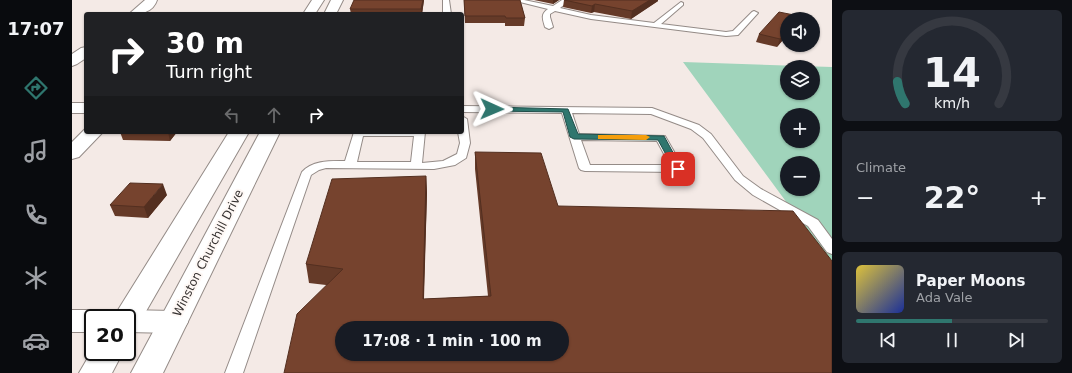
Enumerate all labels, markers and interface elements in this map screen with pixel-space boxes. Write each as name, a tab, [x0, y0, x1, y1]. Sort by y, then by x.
map controls	[780, 12, 820, 196]
button: sound	[780, 12, 820, 52]
text: 17:07	[7, 18, 65, 39]
text: 30 m	[166, 27, 244, 60]
icon: right	[100, 28, 152, 80]
text: 14	[923, 47, 981, 96]
button: layers	[780, 60, 820, 100]
text: Turn right	[166, 61, 252, 82]
icon: directions	[22, 74, 50, 102]
position arrow	[471, 88, 513, 130]
text: km/h	[934, 94, 970, 110]
icon: left	[221, 104, 243, 126]
icon: ahead	[263, 104, 285, 126]
icon: right	[305, 104, 327, 126]
button: +	[780, 108, 820, 148]
icon: music	[22, 137, 50, 165]
pin	[661, 152, 695, 186]
button: −	[780, 156, 820, 196]
icon: arrive	[667, 158, 689, 180]
text: Climate	[856, 160, 906, 175]
text: 22°	[924, 180, 980, 215]
text: −	[856, 185, 874, 210]
text: +	[1030, 185, 1048, 210]
street label: Winston Churchill Drive	[170, 187, 246, 319]
icon: phone	[22, 201, 50, 229]
icon: climate	[22, 264, 50, 292]
text: Paper Moons	[916, 272, 1025, 290]
text: Ada Vale	[916, 290, 972, 305]
speed limit sign: 20	[84, 309, 136, 361]
icon: car	[22, 327, 50, 355]
icon: previous	[877, 329, 899, 351]
icon: pause	[941, 329, 963, 351]
icon: next	[1005, 329, 1027, 351]
text: 17:08 · 1 min · 100 m	[362, 332, 542, 350]

